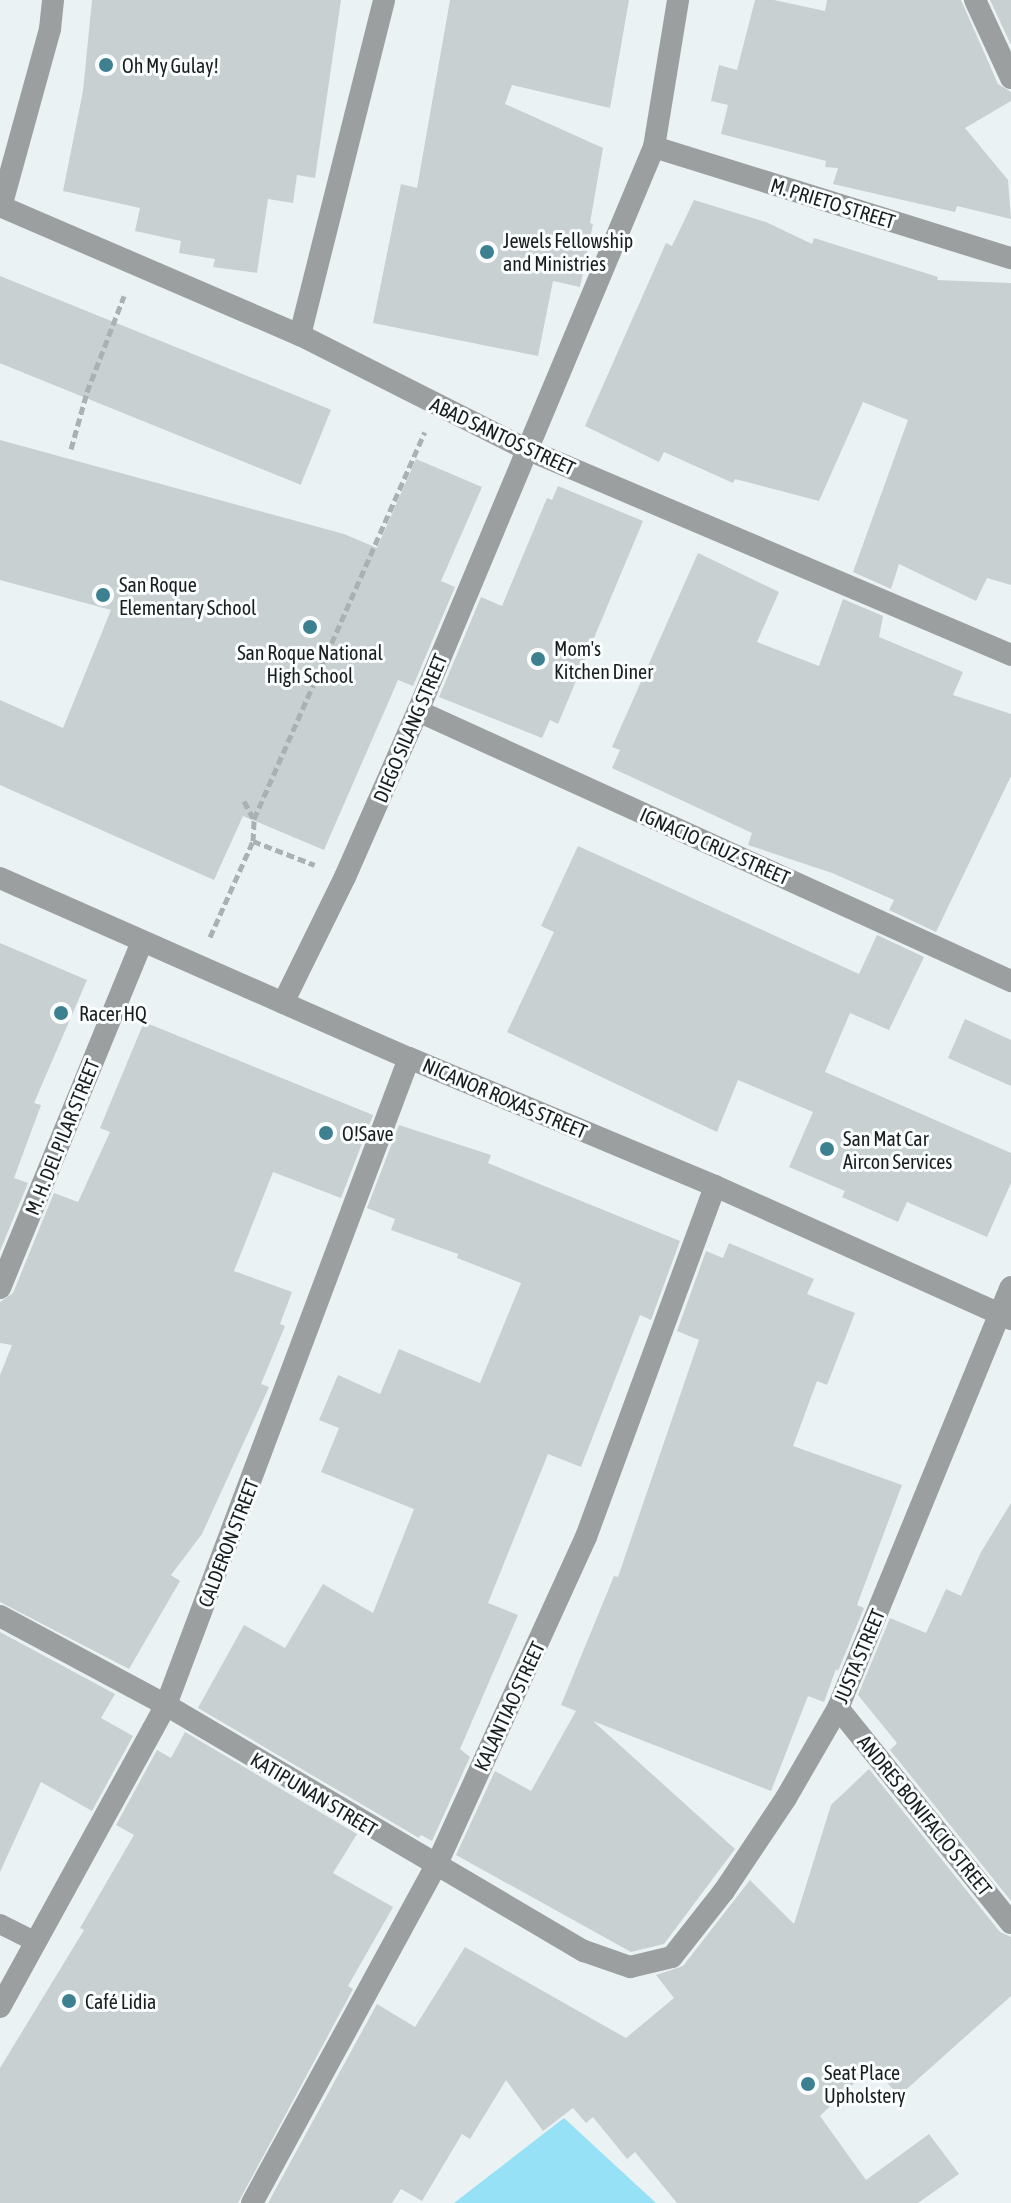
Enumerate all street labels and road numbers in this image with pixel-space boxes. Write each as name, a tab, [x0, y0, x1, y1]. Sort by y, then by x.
street label: M. PRIETO STREET	[768, 173, 898, 233]
street label: ABAD SANTOS STREET	[427, 392, 579, 480]
street label: DIEGO SILANG STREET	[368, 650, 452, 806]
street label: IGNACIO CRUZ STREET	[636, 802, 794, 890]
street label: NICANOR ROXAS STREET	[419, 1053, 591, 1143]
street label: M. H. DEL PILAR STREET	[20, 1056, 104, 1218]
street label: CALDERON STREET	[193, 1476, 263, 1610]
street label: JUSTA STREET	[828, 1605, 890, 1707]
street label: KALANTIAO STREET	[469, 1637, 549, 1775]
street label: ANDRES BONIFACIO STREET	[853, 1730, 997, 1900]
street label: KATIPUNAN STREET	[246, 1747, 382, 1841]

